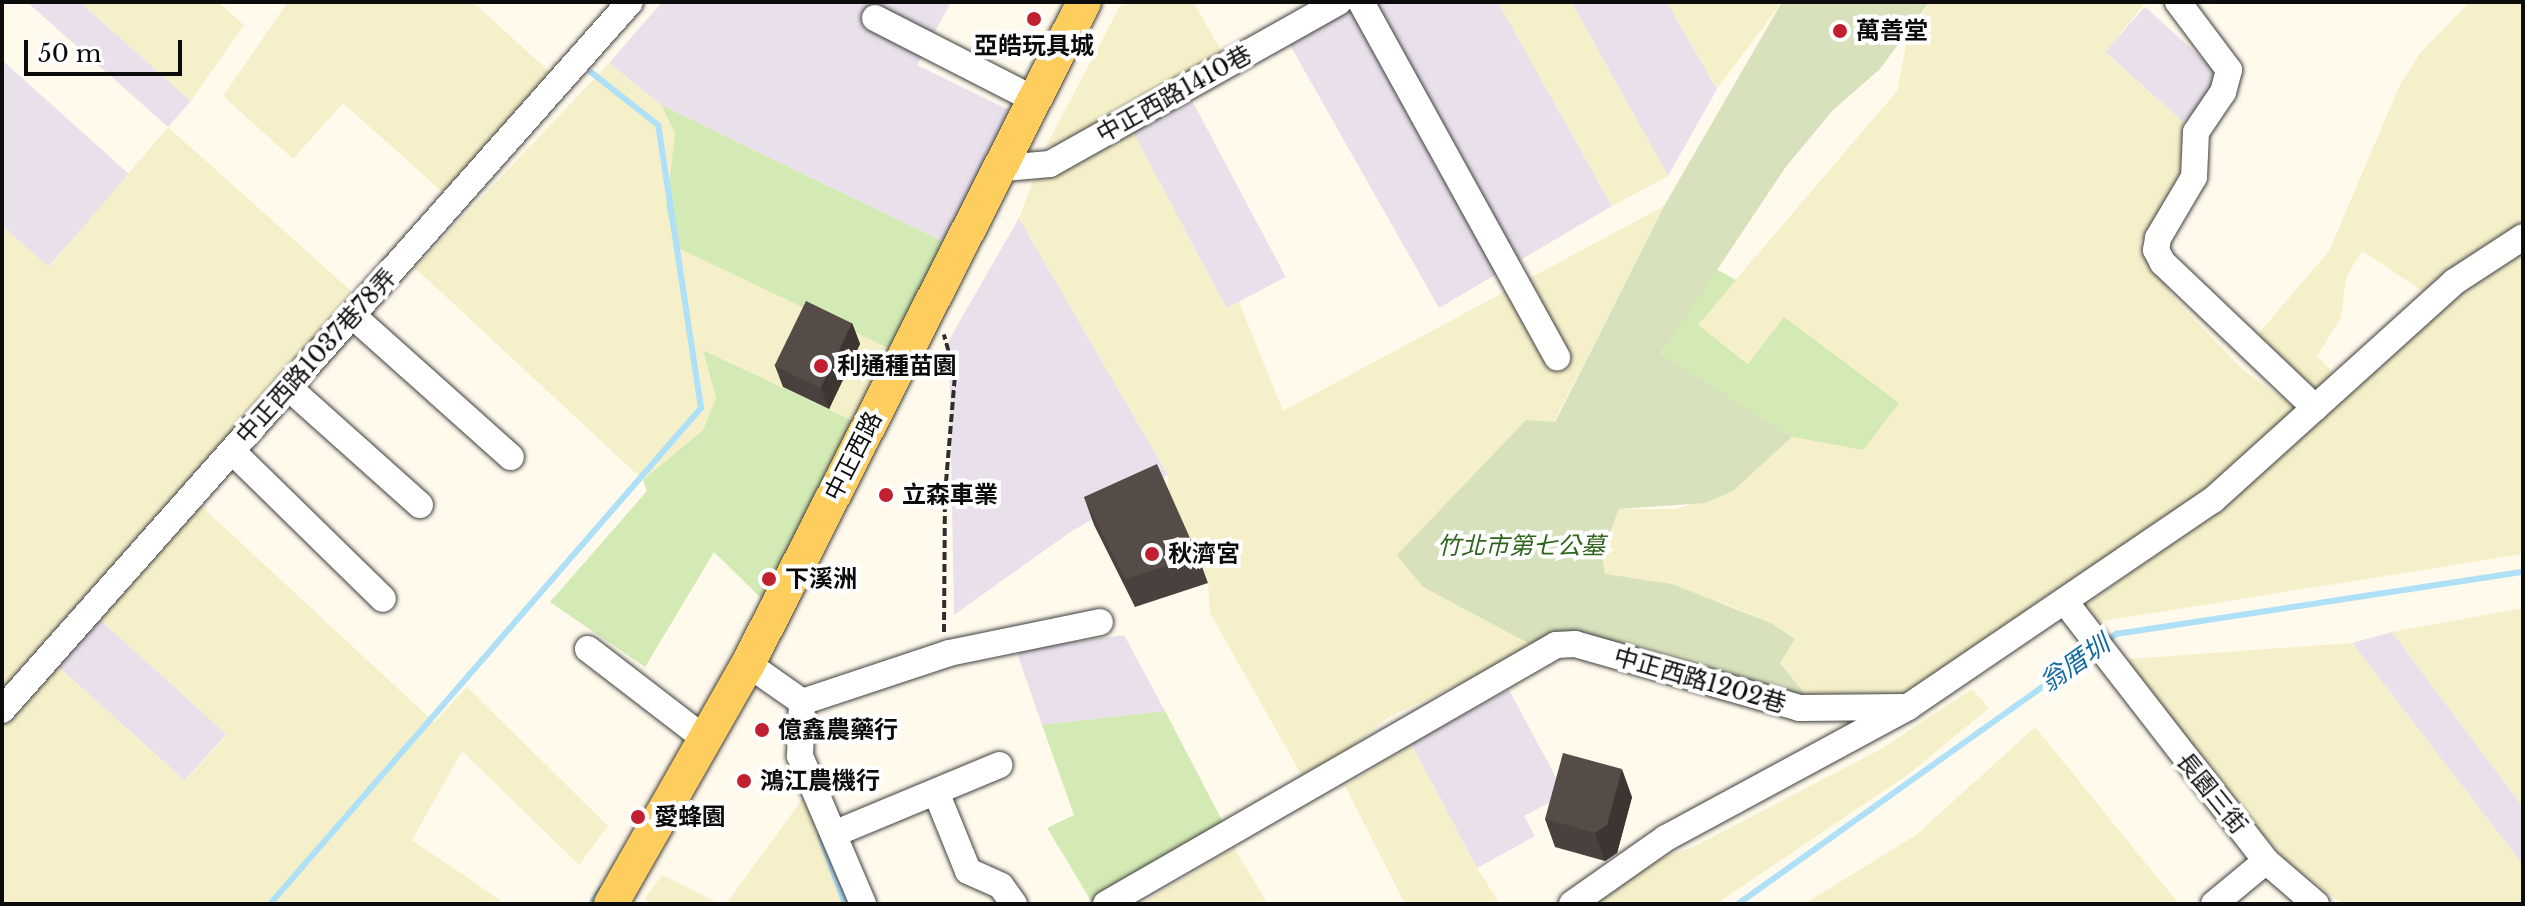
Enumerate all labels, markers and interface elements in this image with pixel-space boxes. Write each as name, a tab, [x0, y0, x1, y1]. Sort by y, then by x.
marker: 亞皓玩具城	[1025, 10, 1043, 28]
place label: 萬善堂	[1856, 17, 1928, 45]
marker: 萬善堂	[1831, 22, 1849, 40]
scale bar	[28, 24, 186, 74]
place label: 亞皓玩具城	[974, 32, 1094, 60]
text: 50 m	[38, 39, 101, 68]
street label: 中正西路1410巷	[1092, 40, 1256, 148]
street label: 中正西路1037巷78弄	[230, 263, 402, 449]
place label: 利通種苗園	[837, 352, 957, 380]
marker: 利通種苗園	[812, 357, 830, 375]
street label: 中正西路	[818, 407, 888, 505]
place label: 立森車業	[902, 481, 998, 509]
marker: 立森車業	[877, 486, 895, 504]
park label: 竹北市第七公墓	[1437, 532, 1605, 560]
place label: 秋濟宮	[1168, 540, 1240, 568]
marker: 秋濟宮	[1143, 545, 1161, 563]
place label: 下溪洲	[785, 565, 857, 593]
marker: 下溪洲	[760, 570, 778, 588]
water label: 翁厝圳	[2034, 629, 2116, 699]
street label: 中正西路1202巷	[1611, 642, 1789, 718]
place label: 億鑫農藥行	[778, 716, 898, 744]
marker: 億鑫農藥行	[753, 721, 771, 739]
street label: 長園三街	[2171, 747, 2253, 839]
place label: 鴻江農機行	[760, 767, 880, 795]
marker: 鴻江農機行	[735, 772, 753, 790]
place label: 愛蜂園	[654, 803, 726, 831]
marker: 愛蜂園	[629, 808, 647, 826]

